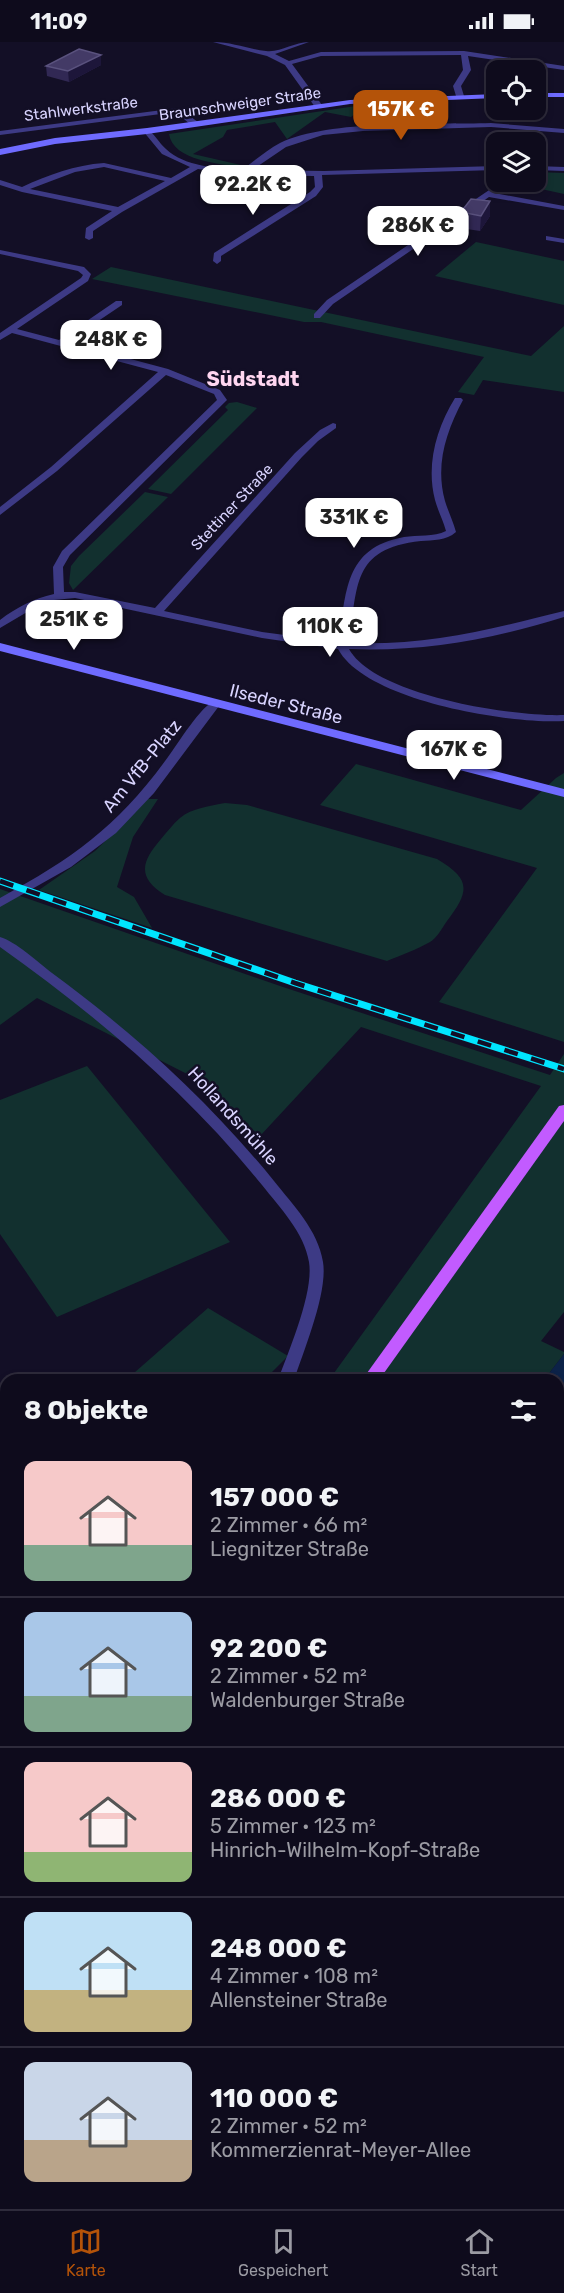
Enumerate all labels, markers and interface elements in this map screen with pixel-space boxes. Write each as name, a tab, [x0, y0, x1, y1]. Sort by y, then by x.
text: 11:09	[30, 8, 87, 35]
map controls	[486, 60, 546, 192]
button: locate	[486, 60, 546, 120]
street label: Braunschweiger Straße	[158, 84, 322, 124]
pin: 157K €	[352, 90, 450, 141]
street label: Stahlwerkstraße	[23, 93, 139, 125]
text: 157K €	[367, 97, 435, 121]
button: layers	[486, 132, 546, 192]
pin: 92.2K €	[198, 165, 308, 216]
text: 92.2K €	[214, 172, 292, 196]
pin: 286K €	[369, 206, 467, 257]
text: 286K €	[382, 213, 454, 237]
pin: 248K €	[62, 320, 160, 371]
text: 248K €	[74, 327, 148, 351]
district label: Südstadt	[207, 367, 299, 391]
street label: Stettiner Straße	[187, 460, 277, 554]
pin: 331K €	[305, 498, 403, 549]
text: 331K €	[319, 505, 389, 529]
pin: 251K €	[25, 600, 123, 651]
text: 251K €	[40, 607, 108, 631]
pin: 110K €	[281, 607, 379, 658]
text: 110K €	[297, 614, 363, 638]
street label: Ilseder Straße	[227, 679, 345, 729]
street label: Am VfB-Platz	[98, 715, 186, 817]
pin: 167K €	[405, 730, 503, 781]
text: 167K €	[421, 737, 487, 761]
street label: Hollandsmühle	[183, 1062, 283, 1170]
icon: filters	[507, 1394, 540, 1427]
text: 8 Objekte	[24, 1395, 148, 1426]
text: 157 000 €	[210, 1482, 339, 1513]
icon: home	[72, 1485, 144, 1557]
text: 2 Zimmer · 66 m²	[210, 1513, 367, 1537]
text: Liegnitzer Straße	[210, 1537, 369, 1561]
text: 92 200 €	[210, 1633, 327, 1664]
icon: home	[72, 1636, 144, 1708]
text: 2 Zimmer · 52 m²	[210, 1664, 367, 1688]
text: Waldenburger Straße	[210, 1688, 405, 1712]
text: 286 000 €	[210, 1783, 346, 1814]
icon: home	[72, 1786, 144, 1858]
text: 5 Zimmer · 123 m²	[210, 1814, 376, 1838]
text: Hinrich-Wilhelm-Kopf-Straße	[210, 1838, 480, 1862]
text: 248 000 €	[210, 1933, 347, 1964]
icon: home	[72, 1936, 144, 2008]
text: 4 Zimmer · 108 m²	[210, 1964, 378, 1988]
text: Allensteiner Straße	[210, 1988, 388, 2012]
text: 110 000 €	[210, 2083, 338, 2114]
icon: home	[72, 2086, 144, 2158]
text: 2 Zimmer · 52 m²	[210, 2114, 367, 2138]
text: Kommerzienrat-Meyer-Allee	[210, 2138, 471, 2162]
tab: Karte	[66, 2225, 106, 2280]
tab: Gespeichert	[238, 2225, 328, 2280]
tab: Start	[460, 2225, 498, 2280]

